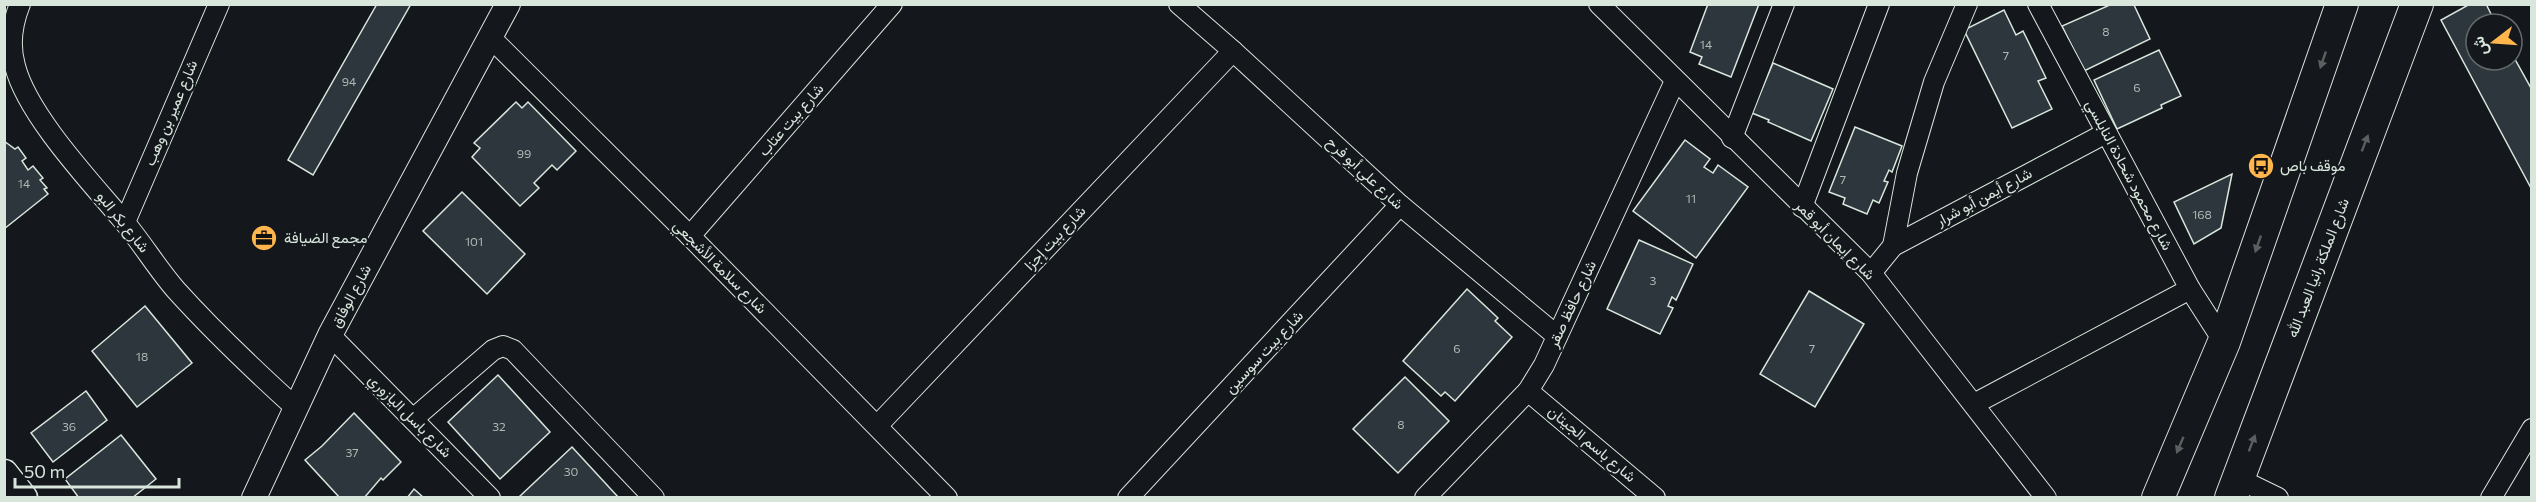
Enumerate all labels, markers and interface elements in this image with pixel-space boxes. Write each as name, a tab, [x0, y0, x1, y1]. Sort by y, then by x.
north arrow	[2464, 12, 2524, 72]
house number: 8	[2102, 24, 2110, 38]
text: ش	[2467, 34, 2492, 59]
house number: 14	[1700, 37, 1712, 51]
house number: 7	[2003, 48, 2009, 62]
one-way arrow	[2317, 51, 2327, 69]
street label: شارع عمير بن وهب	[140, 57, 203, 169]
house number: 94	[342, 74, 356, 88]
street label: شارع بيت عتاب	[754, 79, 829, 161]
house number: 6	[2133, 80, 2141, 94]
street label: شارع محمود شحادة النابلسي	[2078, 96, 2177, 255]
street label: شارع علي أبو فرح	[1320, 132, 1408, 216]
one-way arrow	[2360, 133, 2370, 151]
house number: 99	[517, 146, 531, 160]
bus stop icon: موقف باص	[2246, 151, 2276, 181]
place label: موقف باص	[2280, 156, 2345, 176]
street label: شارع أيمن أبو شرار	[1932, 163, 2036, 232]
house number: 7	[1840, 172, 1846, 186]
house number: 14	[18, 176, 30, 190]
street label: شارع بكر البو	[91, 187, 154, 258]
house number: 11	[1686, 191, 1696, 205]
street label: شارع إيمان أبو قمر	[1789, 195, 1879, 285]
street label: شارع الملكة رانيا العبد الله	[2282, 195, 2355, 341]
street label: شارع بيت إجزا	[1020, 201, 1091, 275]
house number: 168	[2192, 207, 2212, 221]
street label: شارع سلامة الأشجعي	[667, 216, 771, 320]
office icon: مجمع الضيافة	[249, 223, 279, 253]
place label: مجمع الضيافة	[284, 228, 367, 249]
house number: 101	[465, 234, 483, 248]
one-way arrow	[2253, 235, 2263, 253]
street label: شارع حافظ صقر	[1543, 257, 1602, 352]
street label: شارع الوفاق	[326, 261, 377, 331]
house number: 3	[1650, 273, 1657, 287]
street label: شارع بيت سوسين	[1220, 306, 1309, 399]
house number: 6	[1453, 341, 1461, 355]
house number: 7	[1809, 341, 1815, 355]
house number: 18	[136, 349, 148, 363]
street label: شارع باسل اليازوري	[362, 370, 456, 464]
street label: شارع باسم الجيتان	[1543, 401, 1640, 488]
house number: 8	[1397, 417, 1405, 431]
house number: 36	[62, 419, 76, 433]
house number: 32	[492, 419, 506, 433]
one-way arrow	[2248, 434, 2258, 452]
one-way arrow	[2175, 436, 2184, 454]
house number: 37	[345, 445, 359, 459]
scale bar	[15, 451, 178, 489]
text: 50 m	[24, 460, 65, 482]
house number: 30	[564, 464, 579, 478]

